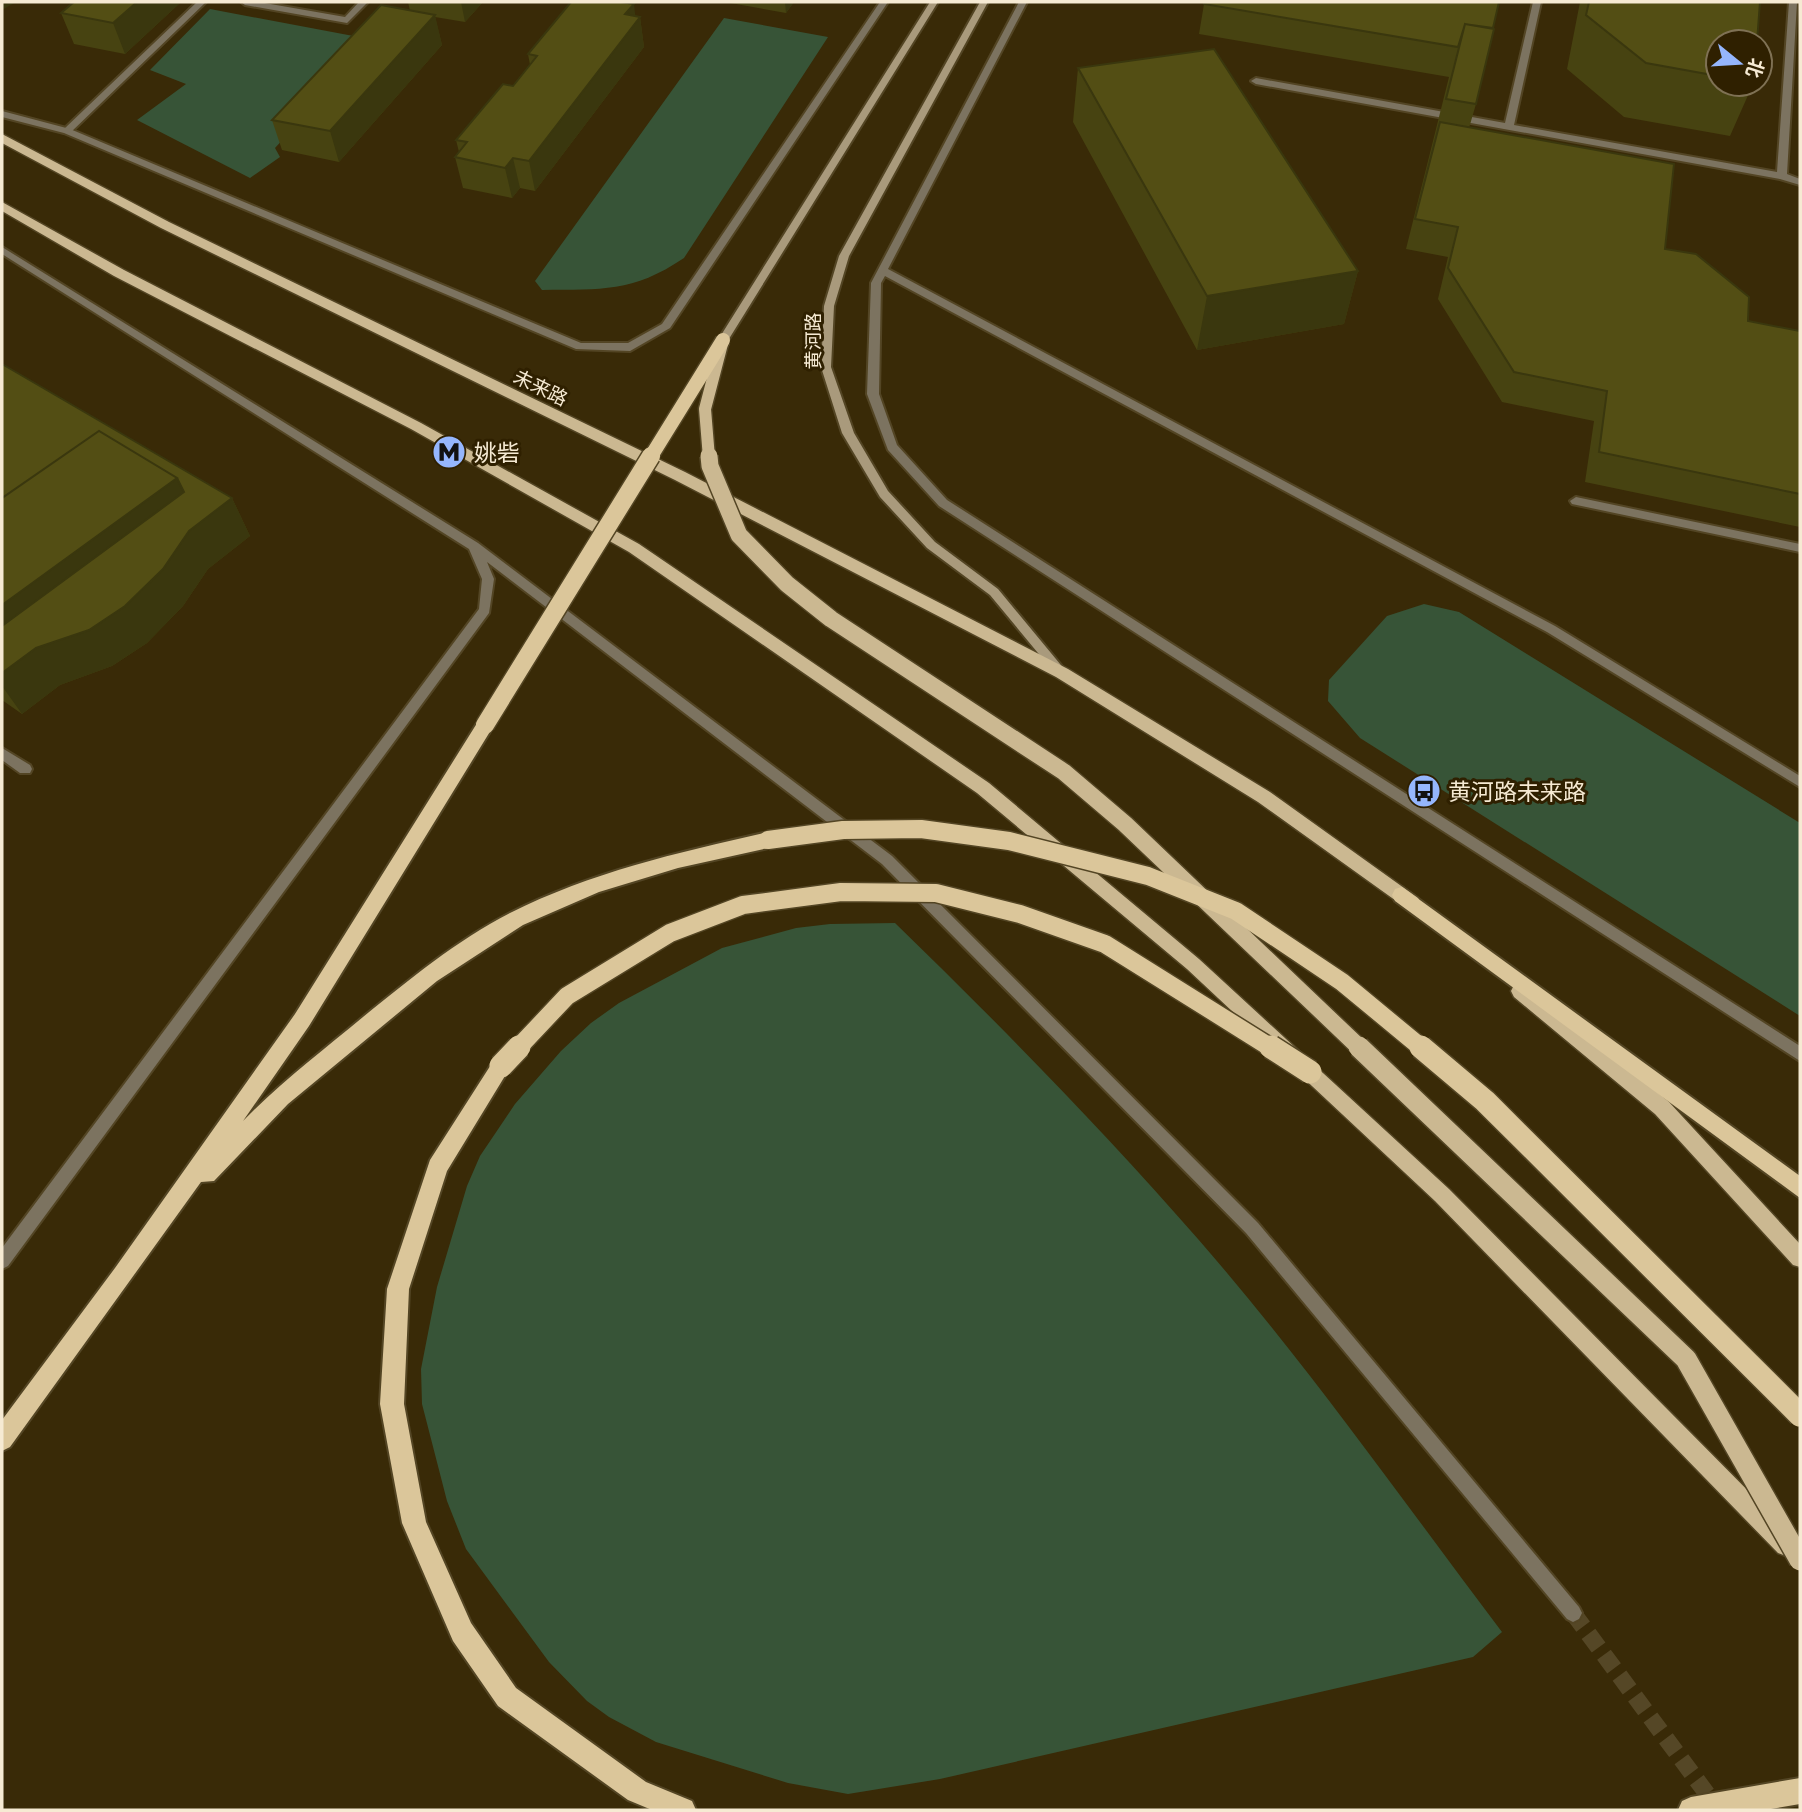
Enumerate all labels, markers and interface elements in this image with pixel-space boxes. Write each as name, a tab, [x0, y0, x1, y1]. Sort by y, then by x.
north arrow	[1704, 28, 1774, 98]
text: 北	[1742, 56, 1770, 81]
street label: 黄河路	[801, 312, 824, 370]
street label: 未来路	[510, 364, 572, 410]
metro station icon: 姚砦	[430, 433, 468, 471]
place label: 姚砦	[474, 438, 520, 466]
bus stop icon: 黄河路未来路	[1405, 772, 1443, 810]
place label: 黄河路未来路	[1448, 777, 1586, 805]

